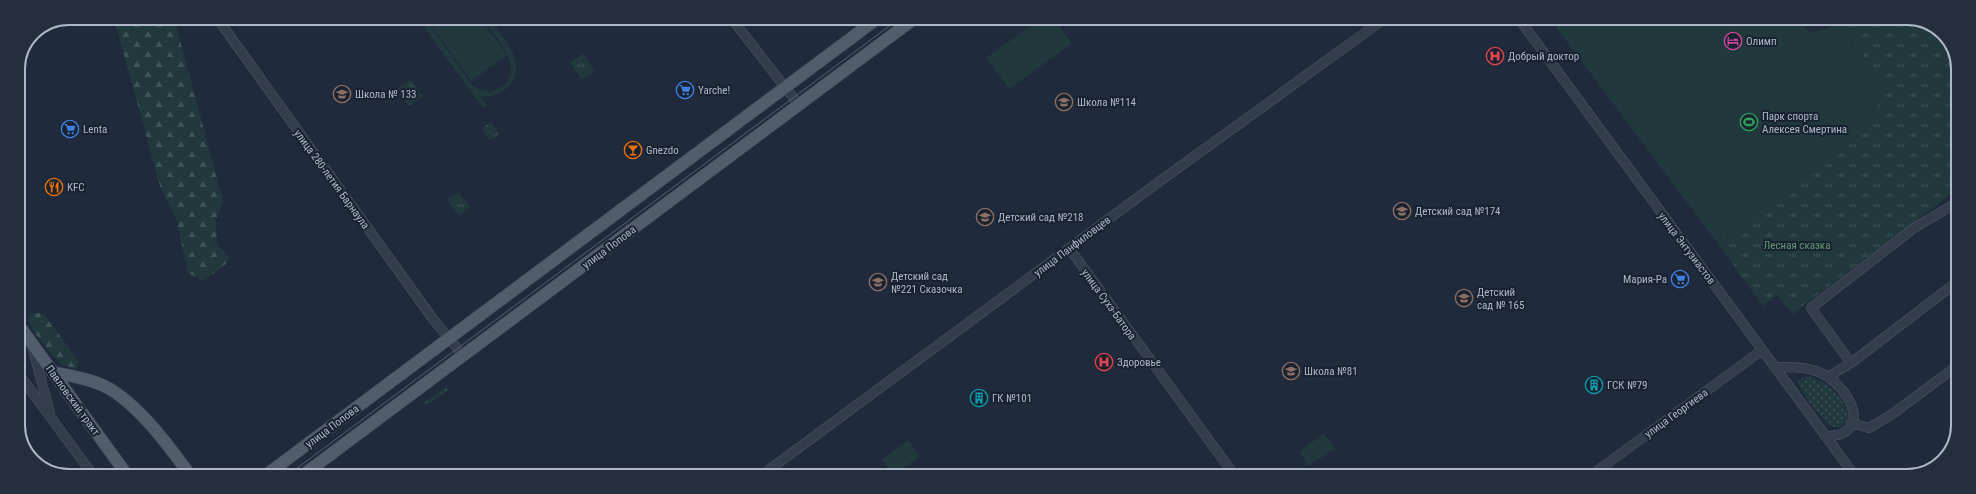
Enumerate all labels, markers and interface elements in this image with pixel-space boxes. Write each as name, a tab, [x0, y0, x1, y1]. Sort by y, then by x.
hotel icon: Олимп	[1723, 31, 1743, 51]
place label: Олимп	[1746, 35, 1777, 48]
hospital icon: Добрый доктор	[1485, 46, 1505, 66]
place label: Добрый доктор	[1508, 50, 1579, 63]
supermarket icon: Yarche!	[675, 80, 695, 100]
school or university icon: Школа № 133	[332, 84, 352, 104]
place label: Yarche!	[698, 84, 730, 97]
place label: Школа № 133	[355, 88, 417, 101]
school or university icon: Школа №114	[1054, 92, 1074, 112]
place label: Школа №114	[1077, 96, 1137, 109]
place label: Парк спорта Алексея Смертина	[1762, 110, 1847, 136]
sports icon: Парк спорта Алексея Смертина	[1739, 112, 1759, 132]
supermarket icon: Lenta	[60, 119, 80, 139]
place label: Lenta	[83, 123, 107, 136]
street label: улица 280-летия Барнаула	[291, 127, 372, 232]
bar icon: Gnezdo	[623, 140, 643, 160]
place label: Gnezdo	[646, 144, 679, 157]
restaurant icon: KFC	[44, 177, 64, 197]
place label: KFC	[67, 181, 85, 194]
school or university icon: Детский сад №174	[1392, 201, 1412, 221]
place label: Детский сад №174	[1415, 205, 1501, 218]
school or university icon: Детский сад №218	[975, 207, 995, 227]
street label: улица Энтузиастов	[1655, 210, 1718, 287]
place label: Детский сад №218	[998, 211, 1084, 224]
street label: улица Панфиловцев	[1031, 213, 1113, 279]
street label: улица Попова	[580, 223, 639, 272]
park label: Лесная сказка	[1764, 239, 1830, 252]
street label: улица Сухэ-Батора	[1078, 266, 1139, 342]
supermarket icon: Мария-Ра	[1670, 269, 1690, 289]
place label: Детский сад №221 Сказочка	[891, 270, 963, 296]
school or university icon: Детский сад №221 Сказочка	[868, 272, 888, 292]
place label: Мария-Ра	[1623, 273, 1667, 286]
place label: Детский сад № 165	[1477, 286, 1524, 312]
school or university icon: Детский сад № 165	[1454, 288, 1474, 308]
hospital icon: Здоровье	[1094, 352, 1114, 372]
place label: Здоровье	[1117, 356, 1161, 369]
school or university icon: Школа №81	[1281, 361, 1301, 381]
street label: Павловский тракт	[43, 363, 103, 438]
place label: Школа №81	[1304, 365, 1358, 378]
building icon: ГСК №79	[1584, 375, 1604, 395]
place label: ГСК №79	[1607, 379, 1648, 392]
street label: улица Георгиева	[1642, 386, 1711, 441]
building icon: ГК №101	[969, 388, 989, 408]
place label: ГК №101	[992, 392, 1032, 405]
street label: улица Попова	[303, 402, 362, 451]

